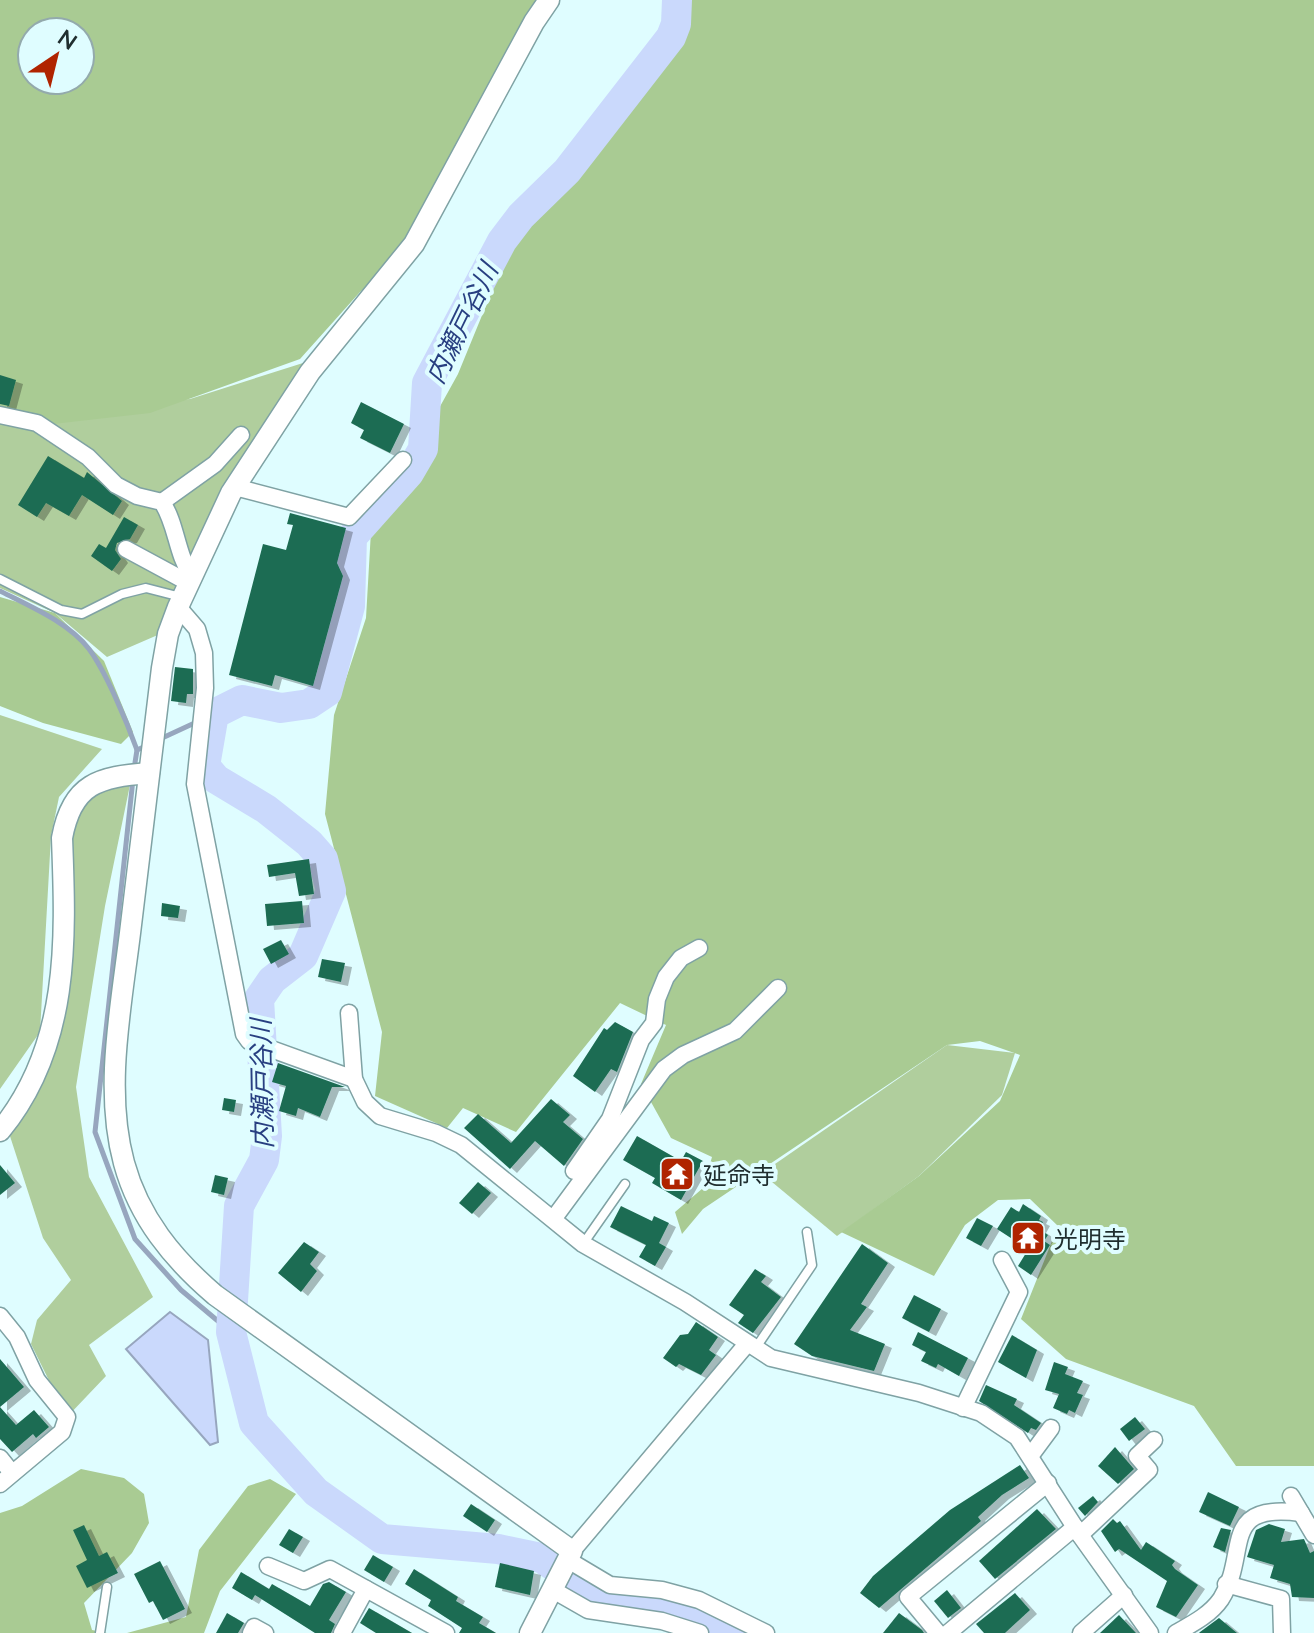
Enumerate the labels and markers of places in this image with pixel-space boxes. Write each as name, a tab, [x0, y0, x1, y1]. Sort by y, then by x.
temple icon: 延命寺	[658, 1155, 696, 1193]
place label: 延命寺	[703, 1160, 775, 1189]
temple icon: 光明寺	[1009, 1219, 1047, 1257]
place label: 光明寺	[1054, 1224, 1126, 1253]

